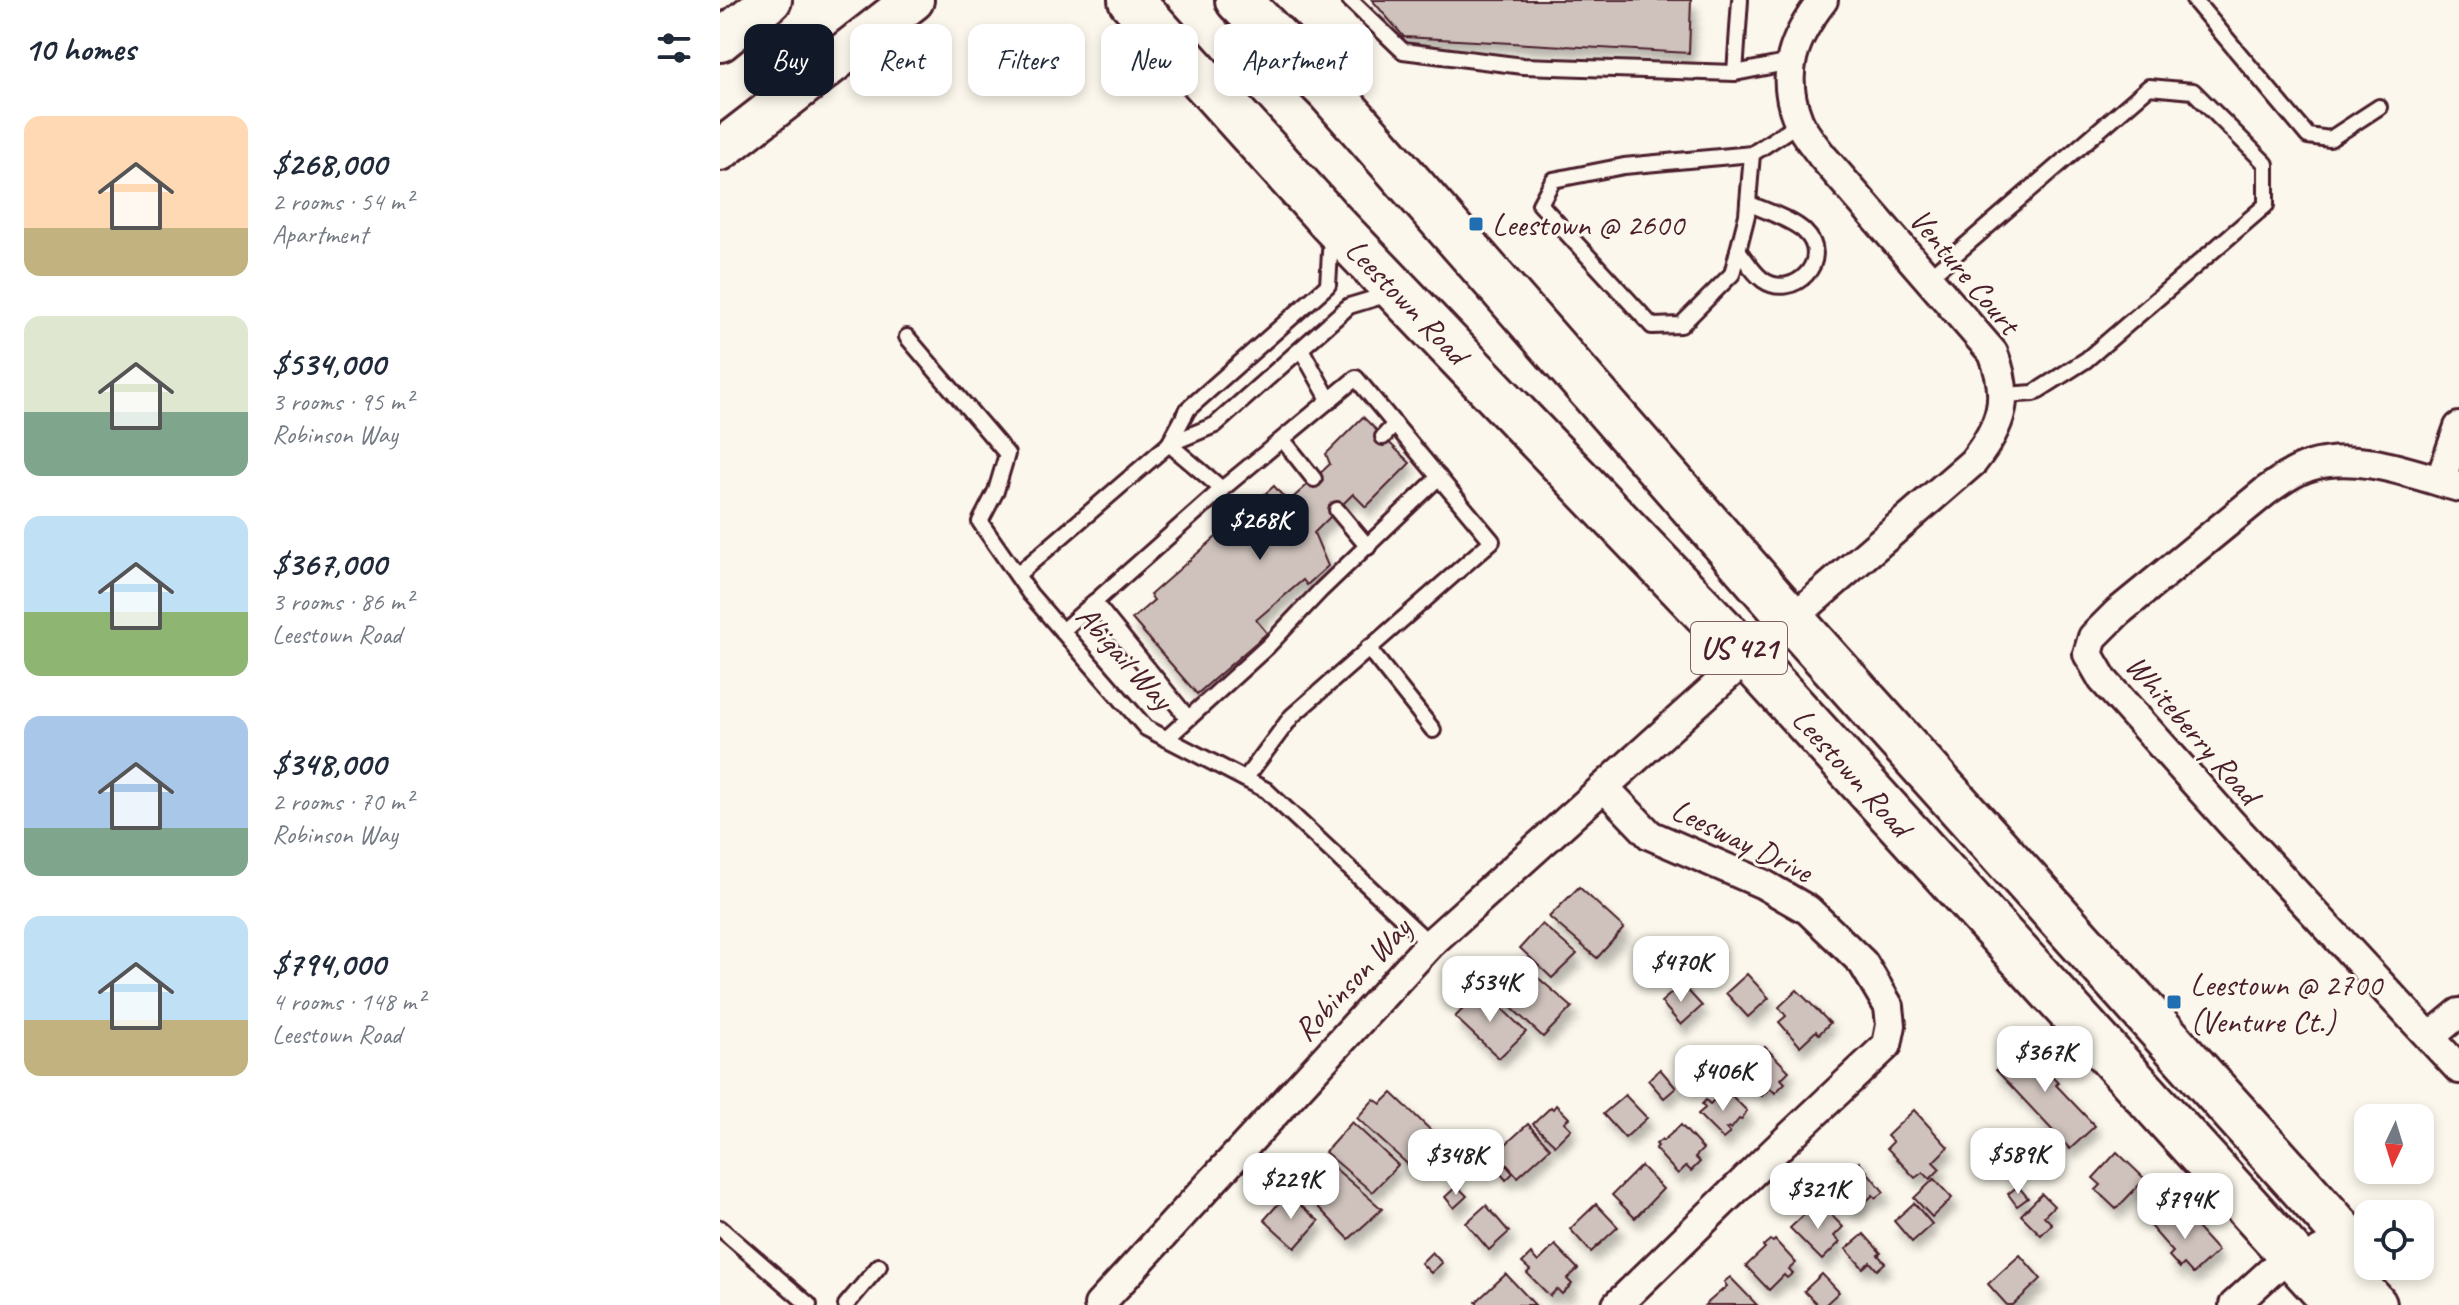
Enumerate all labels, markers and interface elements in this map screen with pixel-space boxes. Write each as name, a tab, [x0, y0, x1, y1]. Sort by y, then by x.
chip: Buy	[744, 24, 834, 96]
chip: Rent	[850, 24, 952, 96]
chip: Filters	[968, 24, 1085, 96]
chip: New	[1101, 24, 1198, 96]
chip: Apartment	[1214, 24, 1373, 96]
icon: filters	[652, 26, 696, 70]
text: 10 homes	[24, 27, 135, 70]
text: $268,000	[272, 142, 387, 185]
icon: home	[88, 148, 184, 244]
text: 2 rooms · 54 m²	[272, 185, 413, 218]
street label: Venture Court	[1900, 200, 2031, 345]
place label: Leestown @ 2600	[1492, 204, 1686, 245]
marker: Leestown @ 2600	[1467, 215, 1485, 233]
text: Apartment	[272, 218, 368, 251]
street label: Leestown Road	[1336, 230, 1481, 377]
text: $534,000	[272, 342, 385, 385]
icon: home	[88, 348, 184, 444]
text: 3 rooms · 95 m²	[272, 385, 413, 418]
text: Robinson Way	[272, 418, 398, 451]
pin: $268K	[1204, 494, 1316, 562]
text: $268K	[1230, 503, 1290, 536]
text: $367,000	[272, 542, 386, 585]
icon: home	[88, 548, 184, 644]
text: 3 rooms · 86 m²	[272, 585, 413, 618]
street label: Abigail Way	[1067, 597, 1184, 720]
text: Leestown Road	[272, 618, 402, 651]
road number: US 421	[1691, 622, 1787, 674]
street label: Whiteberry Road	[2116, 646, 2272, 816]
street label: Leestown Road	[1783, 699, 1924, 849]
text: $348,000	[272, 742, 386, 785]
icon: home	[88, 748, 184, 844]
text: 2 rooms · 70 m²	[272, 785, 413, 818]
street label: Leesway Drive	[1665, 789, 1821, 893]
text: Robinson Way	[272, 818, 398, 851]
street label: Robinson Way	[1285, 907, 1422, 1050]
pin: $470K	[1625, 936, 1737, 1004]
text: $794,000	[272, 942, 385, 985]
text: $470K	[1651, 945, 1711, 978]
icon: home	[88, 948, 184, 1044]
pin: $534K	[1434, 956, 1546, 1024]
place label: Leestown @ 2700 (Venture Ct.)	[2190, 964, 2384, 1042]
text: $534K	[1460, 965, 1520, 998]
text: 4 rooms · 148 m²	[272, 985, 424, 1018]
marker: Leestown @ 2700 (Venture Ct.)	[2165, 993, 2183, 1011]
text: Leestown Road	[272, 1018, 402, 1051]
pin: $367K	[1989, 1026, 2101, 1094]
text: $367K	[2015, 1035, 2075, 1068]
pin: $406K	[1667, 1045, 1779, 1113]
text: $406K	[1693, 1054, 1753, 1087]
north arrow	[2354, 1104, 2434, 1184]
map controls	[2354, 1104, 2434, 1280]
pin: $589K	[1962, 1128, 2074, 1196]
pin: $348K	[1400, 1129, 1512, 1197]
text: $589K	[1988, 1137, 2048, 1170]
text: $348K	[1426, 1138, 1486, 1171]
pin: $229K	[1235, 1153, 1347, 1221]
text: $229K	[1261, 1162, 1321, 1195]
pin: $321K	[1762, 1163, 1874, 1231]
text: $321K	[1788, 1172, 1848, 1205]
pin: $794K	[2129, 1173, 2241, 1241]
text: $794K	[2155, 1182, 2215, 1215]
button: locate	[2354, 1200, 2434, 1280]

